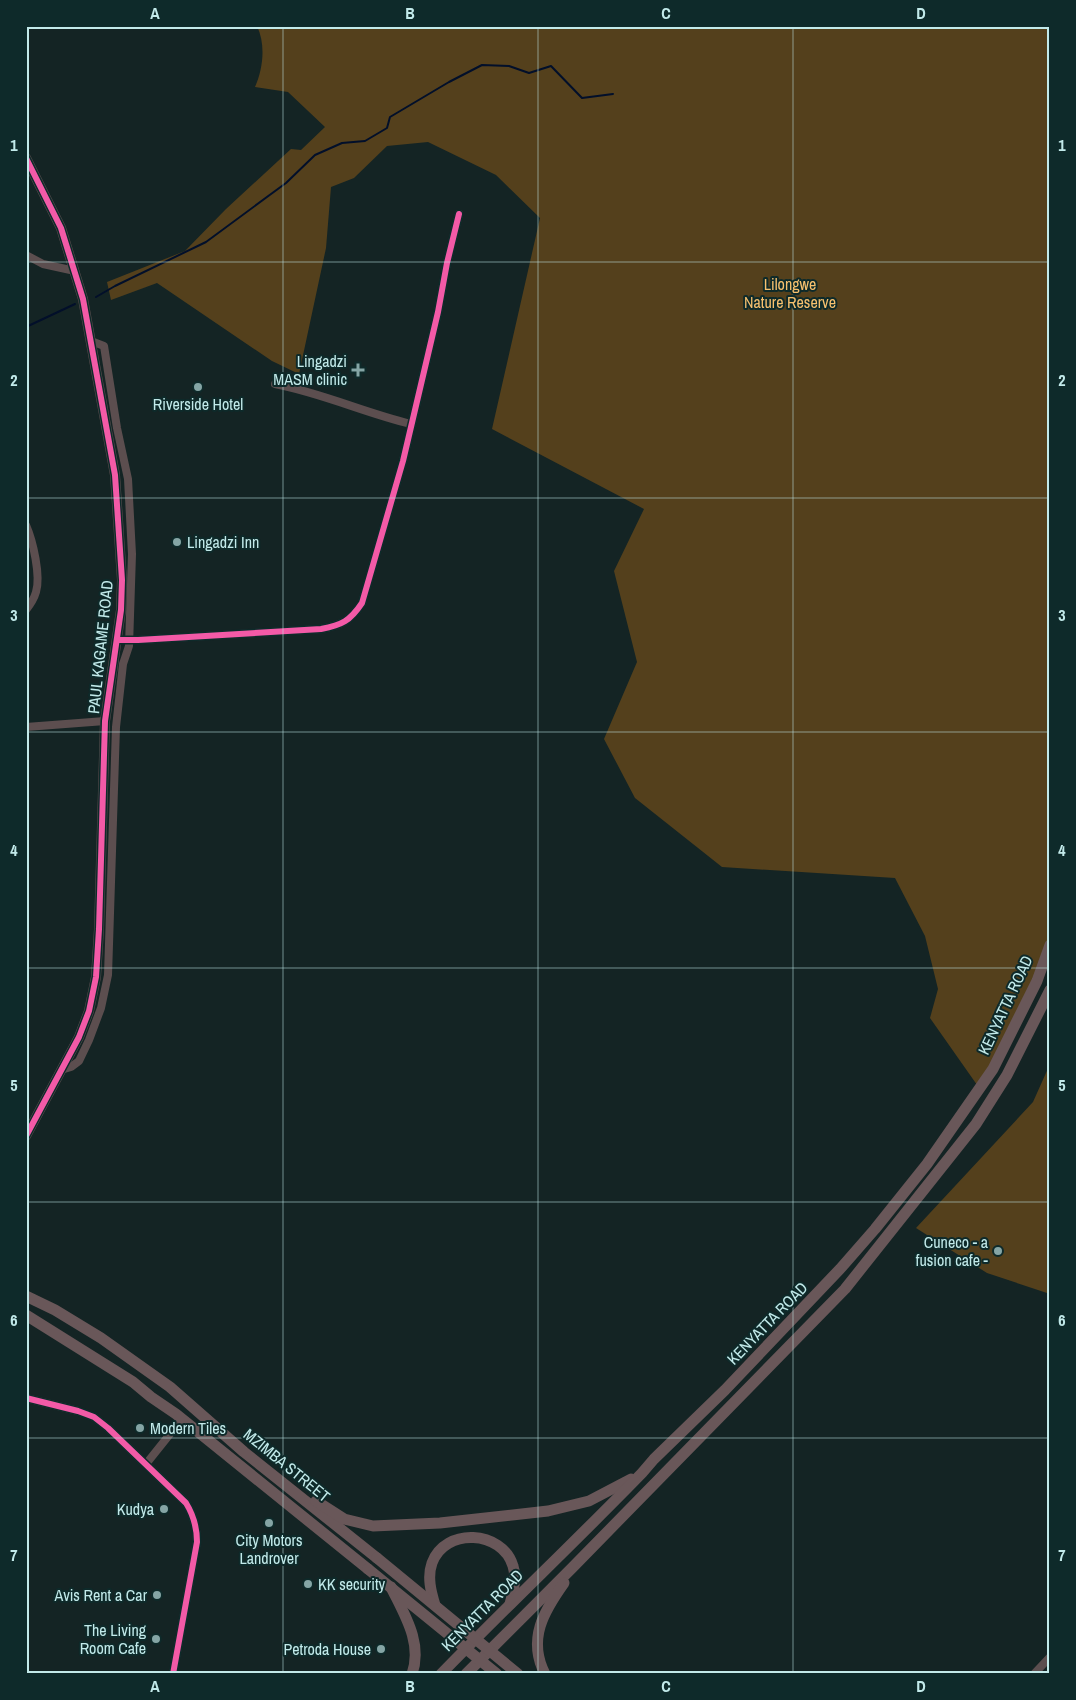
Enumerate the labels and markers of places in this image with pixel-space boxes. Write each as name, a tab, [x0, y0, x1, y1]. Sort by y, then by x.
place label: Lingadzi MASM clinic	[273, 350, 347, 390]
marker: Lingadzi MASM clinic	[351, 363, 365, 377]
marker: Riverside Hotel	[192, 381, 204, 393]
place label: Riverside Hotel	[153, 393, 243, 415]
place label: Lingadzi Inn	[187, 531, 259, 553]
marker: Lingadzi Inn	[171, 536, 183, 548]
place label: Cuneco - a fusion cafe -	[916, 1231, 989, 1271]
marker: Cuneco - a fusion cafe -	[992, 1245, 1004, 1257]
place label: Modern Tiles	[150, 1417, 226, 1439]
marker: Modern Tiles	[134, 1422, 146, 1434]
place label: Kudya	[117, 1498, 155, 1520]
marker: Kudya	[158, 1503, 170, 1515]
marker: City Motors Landrover	[263, 1517, 275, 1529]
place label: City Motors Landrover	[235, 1529, 303, 1569]
place label: KK security	[318, 1573, 386, 1595]
marker: KK security	[302, 1578, 314, 1590]
place label: Avis Rent a Car	[54, 1584, 148, 1606]
marker: Avis Rent a Car	[151, 1589, 163, 1601]
place label: The Living Room Cafe	[80, 1619, 147, 1659]
marker: The Living Room Cafe	[150, 1633, 162, 1645]
place label: Petroda House	[283, 1638, 371, 1660]
marker: Petroda House	[375, 1643, 387, 1655]

